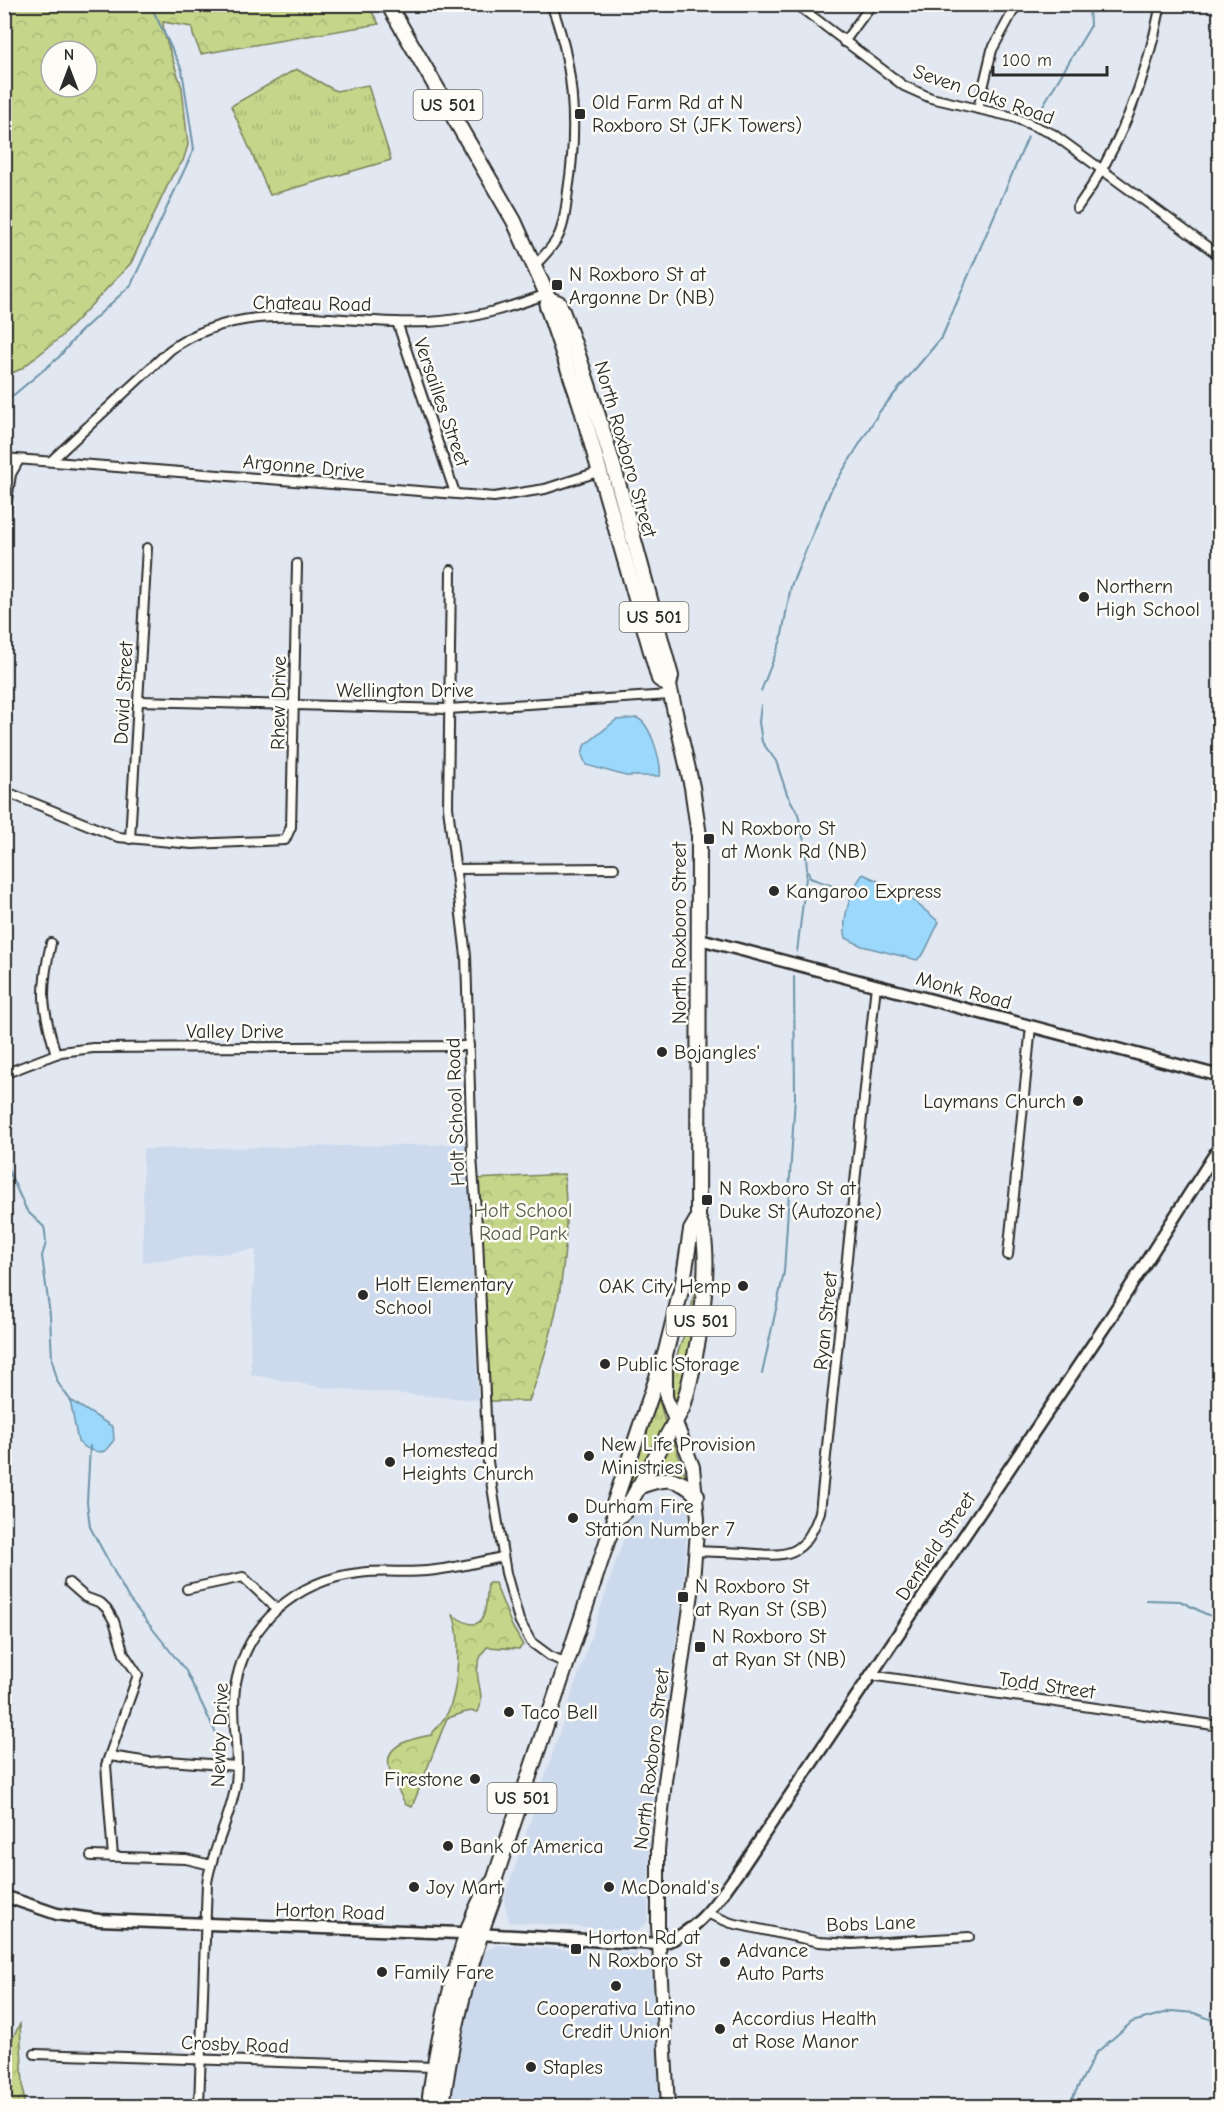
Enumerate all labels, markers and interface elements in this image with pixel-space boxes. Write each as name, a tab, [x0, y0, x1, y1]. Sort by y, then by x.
north arrow	[39, 39, 99, 99]
scale bar	[993, 39, 1107, 77]
text: N	[64, 46, 74, 64]
text: 100 m	[1002, 50, 1052, 71]
street label: Seven Oaks Road	[910, 60, 1057, 129]
road number: US 501	[414, 90, 482, 120]
place label: Old Farm Rd at N Roxboro St (JFK Towers)	[592, 91, 802, 137]
marker: Old Farm Rd at N Roxboro St (JFK Towers)	[573, 107, 587, 121]
place label: N Roxboro St at Argonne Dr (NB)	[569, 263, 715, 309]
marker: N Roxboro St at Argonne Dr (NB)	[550, 278, 564, 292]
street label: Chateau Road	[252, 291, 372, 316]
street label: Versailles Street	[409, 335, 475, 471]
street label: North Roxboro Street	[589, 358, 662, 541]
street label: Argonne Drive	[242, 450, 366, 483]
place label: Northern High School	[1096, 575, 1200, 621]
marker: Northern High School	[1077, 590, 1091, 604]
road number: US 501	[620, 602, 688, 632]
street label: David Street	[109, 640, 138, 745]
street label: Rhew Drive	[266, 656, 291, 750]
street label: Wellington Drive	[336, 679, 474, 702]
place label: N Roxboro St at Monk Rd (NB)	[721, 817, 867, 863]
marker: N Roxboro St at Monk Rd (NB)	[702, 832, 716, 846]
street label: North Roxboro Street	[668, 841, 691, 1024]
place label: Kangaroo Express	[786, 880, 941, 903]
marker: Kangaroo Express	[767, 884, 781, 898]
street label: Monk Road	[914, 967, 1014, 1014]
street label: Valley Drive	[186, 1020, 284, 1043]
street label: Holt School Road	[441, 1037, 470, 1187]
place label: Bojangles'	[674, 1041, 760, 1064]
marker: Bojangles'	[655, 1045, 669, 1059]
place label: Laymans Church	[923, 1090, 1066, 1113]
marker: Laymans Church	[1071, 1094, 1085, 1108]
place label: N Roxboro St at Duke St (Autozone)	[719, 1177, 882, 1223]
marker: N Roxboro St at Duke St (Autozone)	[700, 1193, 714, 1207]
park label: Holt School Road Park	[474, 1199, 572, 1245]
street label: Ryan Street	[809, 1269, 842, 1371]
place label: Holt Elementary School	[375, 1273, 513, 1319]
place label: OAK City Hemp	[599, 1275, 731, 1298]
marker: OAK City Hemp	[736, 1279, 750, 1293]
marker: Holt Elementary School	[356, 1288, 370, 1302]
road number: US 501	[666, 1306, 736, 1336]
place label: Public Storage	[617, 1353, 740, 1376]
marker: Public Storage	[598, 1357, 612, 1371]
place label: New Life Provision Ministries	[601, 1433, 756, 1479]
place label: Homestead Heights Church	[402, 1439, 534, 1485]
marker: New Life Provision Ministries	[582, 1449, 596, 1463]
marker: Homestead Heights Church	[383, 1455, 397, 1469]
street label: Denfield Street	[891, 1487, 981, 1605]
place label: Durham Fire Station Number 7	[585, 1495, 735, 1541]
marker: Durham Fire Station Number 7	[566, 1511, 580, 1525]
place label: N Roxboro St at Ryan St (SB)	[695, 1575, 827, 1621]
marker: N Roxboro St at Ryan St (SB)	[676, 1590, 690, 1604]
place label: N Roxboro St at Ryan St (NB)	[712, 1625, 846, 1671]
marker: N Roxboro St at Ryan St (NB)	[693, 1640, 707, 1654]
street label: North Roxboro Street	[629, 1666, 674, 1851]
street label: Todd Street	[997, 1667, 1098, 1704]
street label: Newby Drive	[206, 1682, 233, 1788]
place label: Taco Bell	[521, 1701, 598, 1724]
marker: Taco Bell	[502, 1705, 516, 1719]
place label: Firestone	[384, 1768, 463, 1791]
marker: Firestone	[468, 1772, 482, 1786]
road number: US 501	[488, 1783, 556, 1813]
place label: Bank of America	[460, 1835, 604, 1858]
marker: Bank of America	[441, 1839, 455, 1853]
place label: Joy Mart	[426, 1876, 503, 1899]
place label: McDonald's	[621, 1876, 719, 1899]
marker: Joy Mart	[407, 1880, 421, 1894]
marker: McDonald's	[602, 1880, 616, 1894]
street label: Horton Road	[275, 1898, 385, 1925]
street label: Bobs Lane	[826, 1910, 916, 1937]
place label: Horton Rd at N Roxboro St	[588, 1926, 703, 1972]
place label: Advance Auto Parts	[737, 1939, 824, 1985]
marker: Horton Rd at N Roxboro St	[569, 1942, 583, 1956]
marker: Advance Auto Parts	[718, 1955, 732, 1969]
place label: Family Fare	[394, 1961, 494, 1984]
marker: Family Fare	[375, 1965, 389, 1979]
marker: Cooperativa Latino Credit Union	[609, 1979, 623, 1993]
place label: Cooperativa Latino Credit Union	[536, 1997, 696, 2043]
place label: Accordius Health at Rose Manor	[732, 2007, 877, 2053]
marker: Accordius Health at Rose Manor	[713, 2022, 727, 2036]
street label: Crosby Road	[181, 2031, 289, 2058]
place label: Staples	[543, 2056, 603, 2079]
marker: Staples	[524, 2060, 538, 2074]

